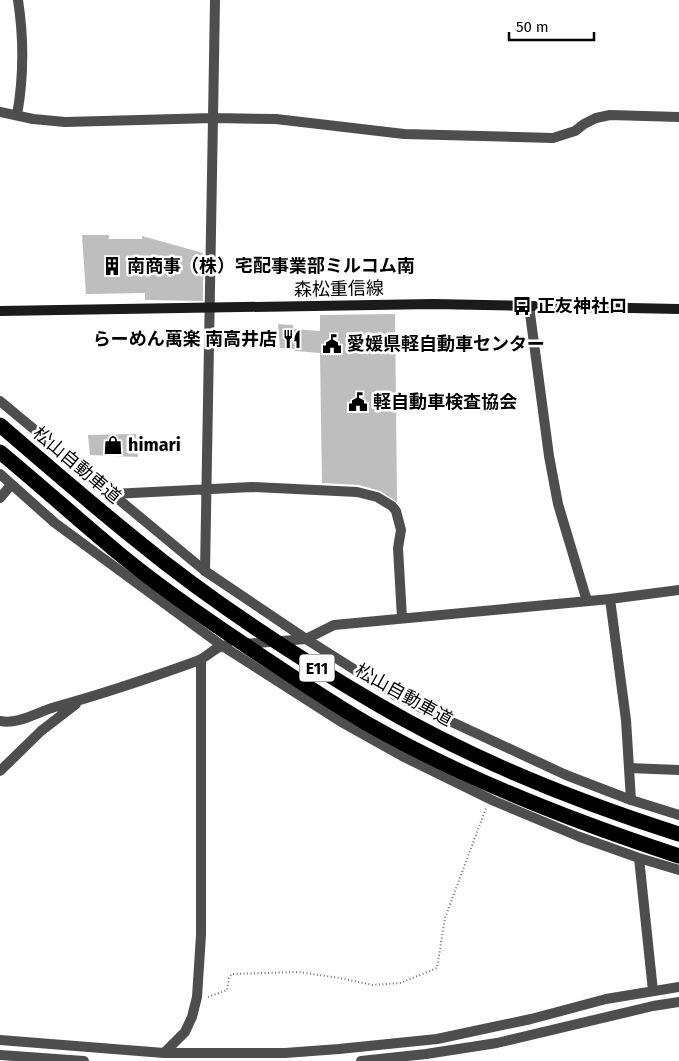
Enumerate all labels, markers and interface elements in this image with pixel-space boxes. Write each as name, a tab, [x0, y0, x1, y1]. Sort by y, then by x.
scale bar	[509, 10, 594, 42]
text: 50 m	[516, 18, 549, 36]
building icon: 南商事（株）宅配事業部ミルコム南	[101, 255, 123, 277]
place label: 南商事（株）宅配事業部ミルコム南	[127, 255, 415, 277]
street label: 森松重信線	[294, 277, 384, 301]
bus stop icon: 正友神社口	[511, 295, 533, 317]
place label: 正友神社口	[537, 295, 627, 317]
place label: らーめん萬楽 南高井店	[93, 328, 277, 350]
restaurant icon: らーめん萬楽 南高井店	[281, 328, 303, 350]
public building icon: 愛媛県軽自動車センター	[321, 333, 343, 355]
place label: 愛媛県軽自動車センター	[347, 333, 545, 355]
public building icon: 軽自動車検査協会	[347, 391, 369, 413]
place label: 軽自動車検査協会	[373, 391, 517, 413]
street label: 松山自動車道	[29, 422, 125, 508]
shop icon: himari	[102, 434, 124, 456]
place label: himari	[128, 434, 181, 456]
road number: E11	[300, 654, 334, 681]
street label: 松山自動車道	[351, 659, 457, 731]

